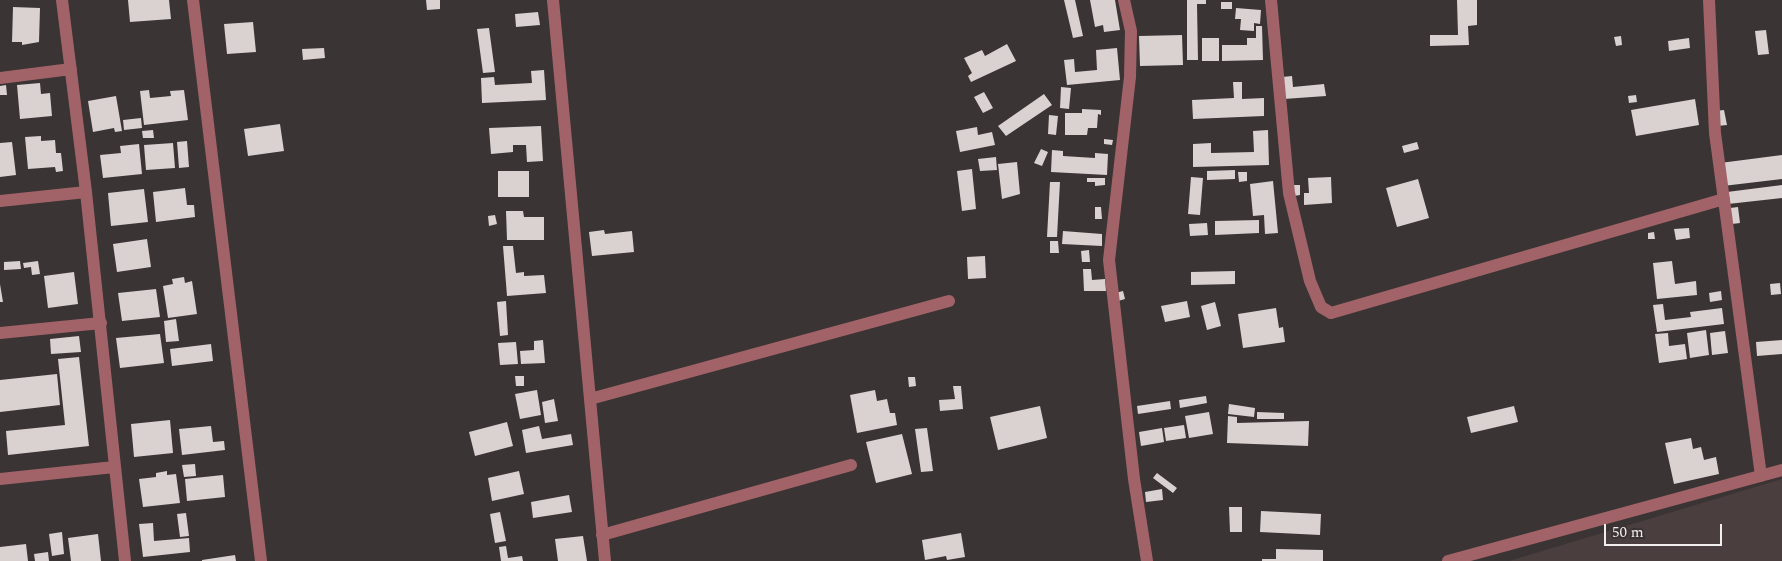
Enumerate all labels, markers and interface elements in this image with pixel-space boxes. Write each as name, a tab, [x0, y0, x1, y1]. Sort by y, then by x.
scale bar	[1607, 514, 1724, 546]
text: 50 m	[1612, 521, 1644, 544]

